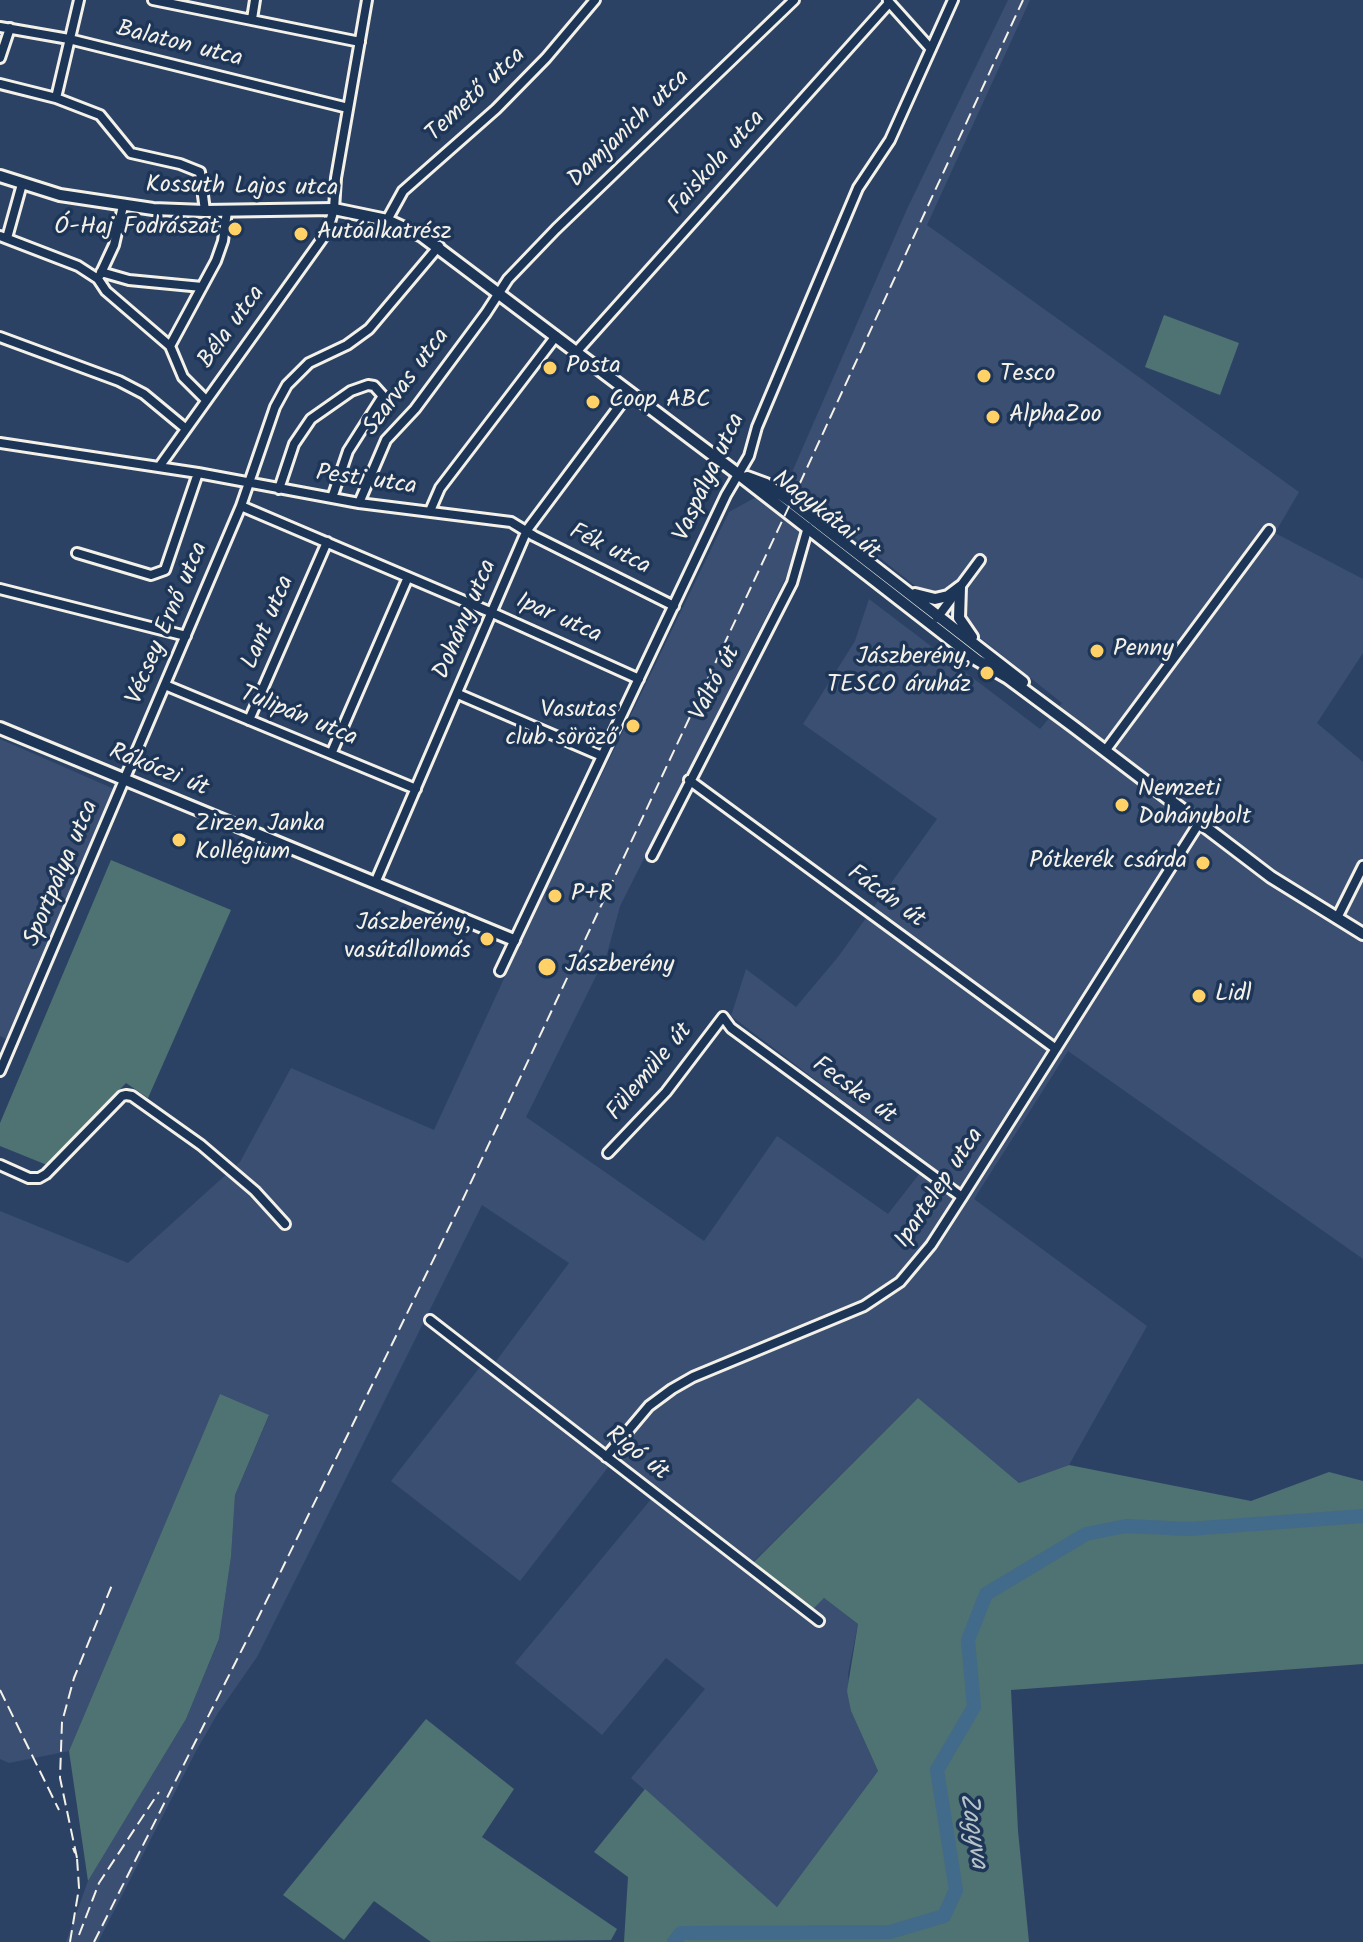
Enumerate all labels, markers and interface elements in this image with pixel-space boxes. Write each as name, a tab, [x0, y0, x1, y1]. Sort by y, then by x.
street label: Balaton utca	[113, 16, 245, 76]
street label: Temető utca	[421, 42, 533, 150]
street label: Damjanich utca	[563, 65, 697, 195]
street label: Faiskola utca	[663, 106, 773, 222]
street label: Kossuth Lajos utca	[145, 173, 339, 205]
place label: Ó-Haj Fodrászat	[54, 215, 219, 243]
marker: Ó-Haj Fodrászat	[226, 220, 244, 238]
place label: Autóalkatrész	[317, 220, 451, 248]
marker: Autóalkatrész	[292, 225, 310, 243]
street label: Béla utca	[193, 281, 273, 375]
street label: Szarvas utca	[358, 324, 458, 442]
place label: Posta	[566, 354, 621, 382]
marker: Posta	[541, 359, 559, 377]
place label: Tesco	[1000, 362, 1055, 390]
marker: Tesco	[975, 367, 993, 385]
place label: Coop ABC	[609, 388, 710, 416]
marker: Coop ABC	[584, 393, 602, 411]
place label: AlphaZoo	[1009, 403, 1102, 431]
marker: AlphaZoo	[984, 408, 1002, 426]
street label: Vaspálya utca	[669, 409, 753, 547]
street label: Pesti utca	[314, 461, 418, 503]
street label: Nagykátai út	[765, 466, 885, 568]
street label: Fék utca	[564, 519, 654, 583]
street label: Vécsey Ernő utca	[122, 538, 216, 710]
street label: Dohány utca	[429, 556, 505, 684]
street label: Lant utca	[237, 572, 303, 674]
street label: Ipar utca	[511, 588, 605, 652]
place label: Penny	[1113, 637, 1174, 665]
street label: Váltó út	[685, 642, 749, 726]
marker: Penny	[1088, 642, 1106, 660]
place label: Jászberény, TESCO áruház	[827, 645, 971, 701]
marker: Jászberény, TESCO áruház	[978, 664, 996, 682]
street label: Tulipán utca	[235, 681, 361, 755]
place label: Vasutas club söröző	[505, 698, 617, 754]
marker: Vasutas club söröző	[624, 717, 642, 735]
street label: Rákóczi út	[104, 739, 212, 805]
place label: Nemzeti Dohánybolt	[1138, 777, 1251, 833]
marker: Nemzeti Dohánybolt	[1113, 796, 1131, 814]
street label: Sportpálya utca	[19, 797, 107, 951]
place label: Zirzen Janka Kollégium	[195, 812, 325, 868]
marker: Zirzen Janka Kollégium	[170, 831, 188, 849]
place label: Pótkerék csárda	[1029, 849, 1187, 877]
marker: Pótkerék csárda	[1194, 854, 1212, 872]
street label: Fácán út	[840, 860, 930, 936]
place label: P+R	[571, 882, 612, 910]
marker: P+R	[546, 887, 564, 905]
place label: Jászberény, vasútállomás	[344, 911, 471, 967]
marker: Jászberény, vasútállomás	[478, 930, 496, 948]
place label: Jászberény	[565, 953, 674, 981]
marker: Jászberény	[536, 956, 558, 978]
place label: Lidl	[1215, 982, 1252, 1010]
marker: Lidl	[1190, 987, 1208, 1005]
street label: Fülemüle út	[602, 1018, 700, 1128]
street label: Fecske út	[805, 1052, 901, 1132]
street label: Ipartelep utca	[890, 1123, 992, 1255]
street label: Rigó út	[599, 1421, 673, 1489]
water label: Zagyva	[950, 1791, 992, 1871]

